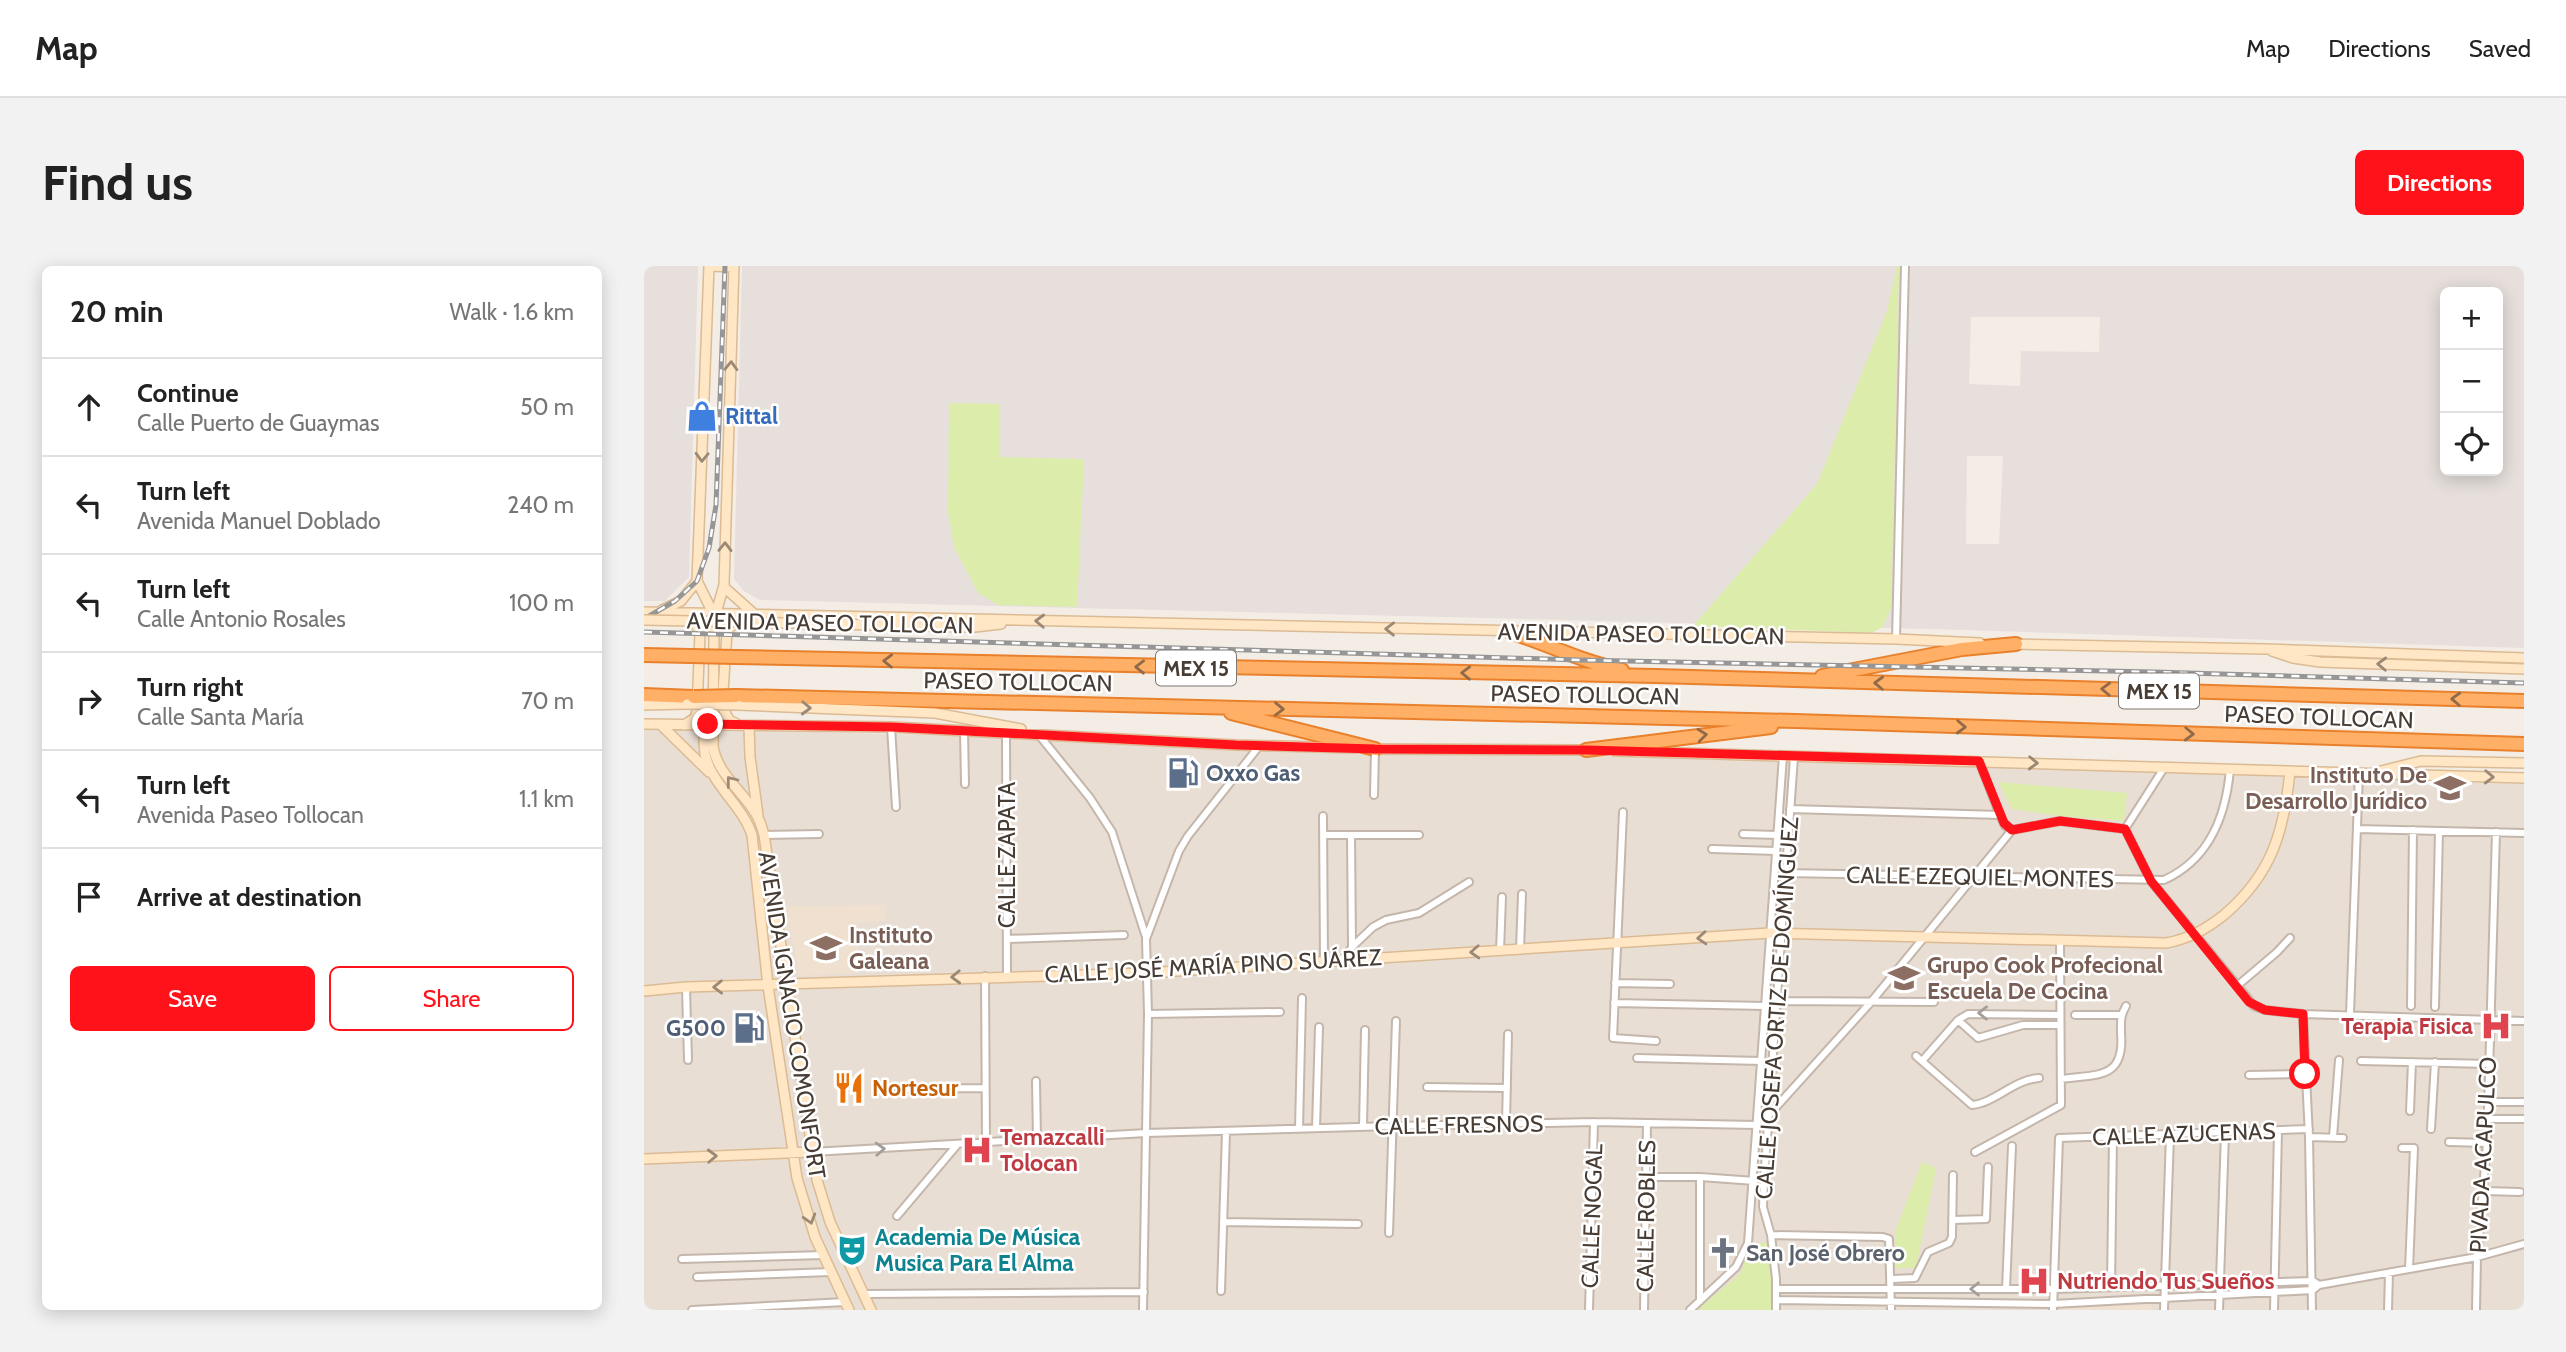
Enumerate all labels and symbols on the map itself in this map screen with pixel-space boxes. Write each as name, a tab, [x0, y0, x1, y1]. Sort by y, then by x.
one-way arrow	[724, 361, 739, 372]
shop icon: Rittal	[685, 399, 719, 433]
place label: Rittal	[725, 402, 778, 430]
one-way arrow	[695, 451, 710, 462]
one-way arrow	[717, 542, 732, 553]
street label: AVENIDA PASEO TOLLOCAN	[686, 606, 974, 640]
one-way arrow	[1034, 613, 1045, 628]
street label: AVENIDA PASEO TOLLOCAN	[1497, 617, 1785, 651]
one-way arrow	[1384, 622, 1395, 637]
road number: MEX 15	[1156, 650, 1236, 686]
one-way arrow	[883, 653, 894, 668]
one-way arrow	[2377, 656, 2387, 672]
one-way arrow	[1135, 659, 1145, 675]
one-way arrow	[1460, 665, 1470, 681]
street label: PASEO TOLLOCAN	[923, 666, 1113, 698]
road number: MEX 15	[2119, 674, 2199, 708]
one-way arrow	[1873, 675, 1884, 690]
street label: PASEO TOLLOCAN	[1490, 679, 1680, 711]
one-way arrow	[2100, 682, 2111, 697]
one-way arrow	[2450, 692, 2461, 707]
one-way arrow	[801, 700, 812, 715]
street label: PASEO TOLLOCAN	[2224, 700, 2414, 734]
one-way arrow	[1274, 701, 1285, 717]
route end	[692, 708, 723, 739]
one-way arrow	[1956, 719, 1967, 734]
one-way arrow	[2183, 726, 2194, 741]
one-way arrow	[1697, 728, 1708, 743]
fuel station icon: Oxxo Gas	[1166, 756, 1200, 790]
one-way arrow	[2028, 756, 2039, 771]
place label: Oxxo Gas	[1206, 759, 1301, 787]
place label: Instituto De Desarrollo Jurídico	[2245, 761, 2427, 815]
one-way arrow	[2484, 769, 2495, 785]
school or university icon: Instituto De Desarrollo Jurídico	[2433, 771, 2467, 805]
one-way arrow	[727, 777, 739, 790]
street label: CALLE ZAPATA	[993, 782, 1021, 928]
street label: CALLE JOSEFA ORTIZ DE DOMÍNGUEZ	[1749, 815, 1804, 1200]
street label: AVENIDA IGNACIO COMONFORT	[752, 849, 832, 1181]
street label: CALLE EZEQUIEL MONTES	[1846, 861, 2114, 893]
place label: Instituto Galeana	[849, 921, 933, 975]
one-way arrow	[1697, 930, 1708, 945]
school or university icon: Instituto Galeana	[809, 931, 843, 965]
street label: CALLE JOSÉ MARÍA PINO SUÁREZ	[1044, 942, 1383, 989]
one-way arrow	[1470, 945, 1481, 960]
place label: Grupo Cook Profecional Escuela De Cocina	[1927, 951, 2163, 1005]
school or university icon: Grupo Cook Profecional Escuela De Cocina	[1887, 961, 1921, 995]
one-way arrow	[951, 970, 962, 985]
one-way arrow	[713, 979, 724, 994]
one-way arrow	[1978, 1006, 1989, 1021]
hospital icon: Terapia Fisica	[2479, 1009, 2513, 1043]
fuel station icon: G500	[732, 1011, 766, 1045]
place label: Terapia Fisica	[2341, 1012, 2474, 1040]
place label: G500	[666, 1014, 726, 1042]
street label: PIVADA ACAPULCO	[2464, 1056, 2502, 1254]
route start	[2289, 1058, 2320, 1089]
restaurant icon: Nortesur	[832, 1071, 866, 1105]
place label: Nortesur	[872, 1074, 959, 1102]
street label: CALLE FRESNOS	[1374, 1110, 1544, 1140]
street label: CALLE AZUCENAS	[2092, 1117, 2276, 1151]
place label: Temazcalli Tolocan	[1000, 1123, 1105, 1177]
hospital icon: Temazcalli Tolocan	[960, 1133, 994, 1167]
street label: CALLE ROBLES	[1631, 1140, 1661, 1292]
one-way arrow	[874, 1141, 885, 1156]
street label: CALLE NOGAL	[1575, 1143, 1609, 1289]
one-way arrow	[707, 1149, 718, 1164]
one-way arrow	[801, 1213, 816, 1225]
place label: Academia De Música Musica Para El Alma	[875, 1223, 1081, 1277]
theatre icon: Academia De Música Musica Para El Alma	[835, 1233, 869, 1267]
church icon: San José Obrero	[1706, 1236, 1740, 1270]
place label: San José Obrero	[1746, 1239, 1905, 1267]
hospital icon: Nutriendo Tus Sueños	[2017, 1264, 2051, 1298]
place label: Nutriendo Tus Sueños	[2057, 1267, 2275, 1295]
one-way arrow	[1969, 1281, 1980, 1297]

